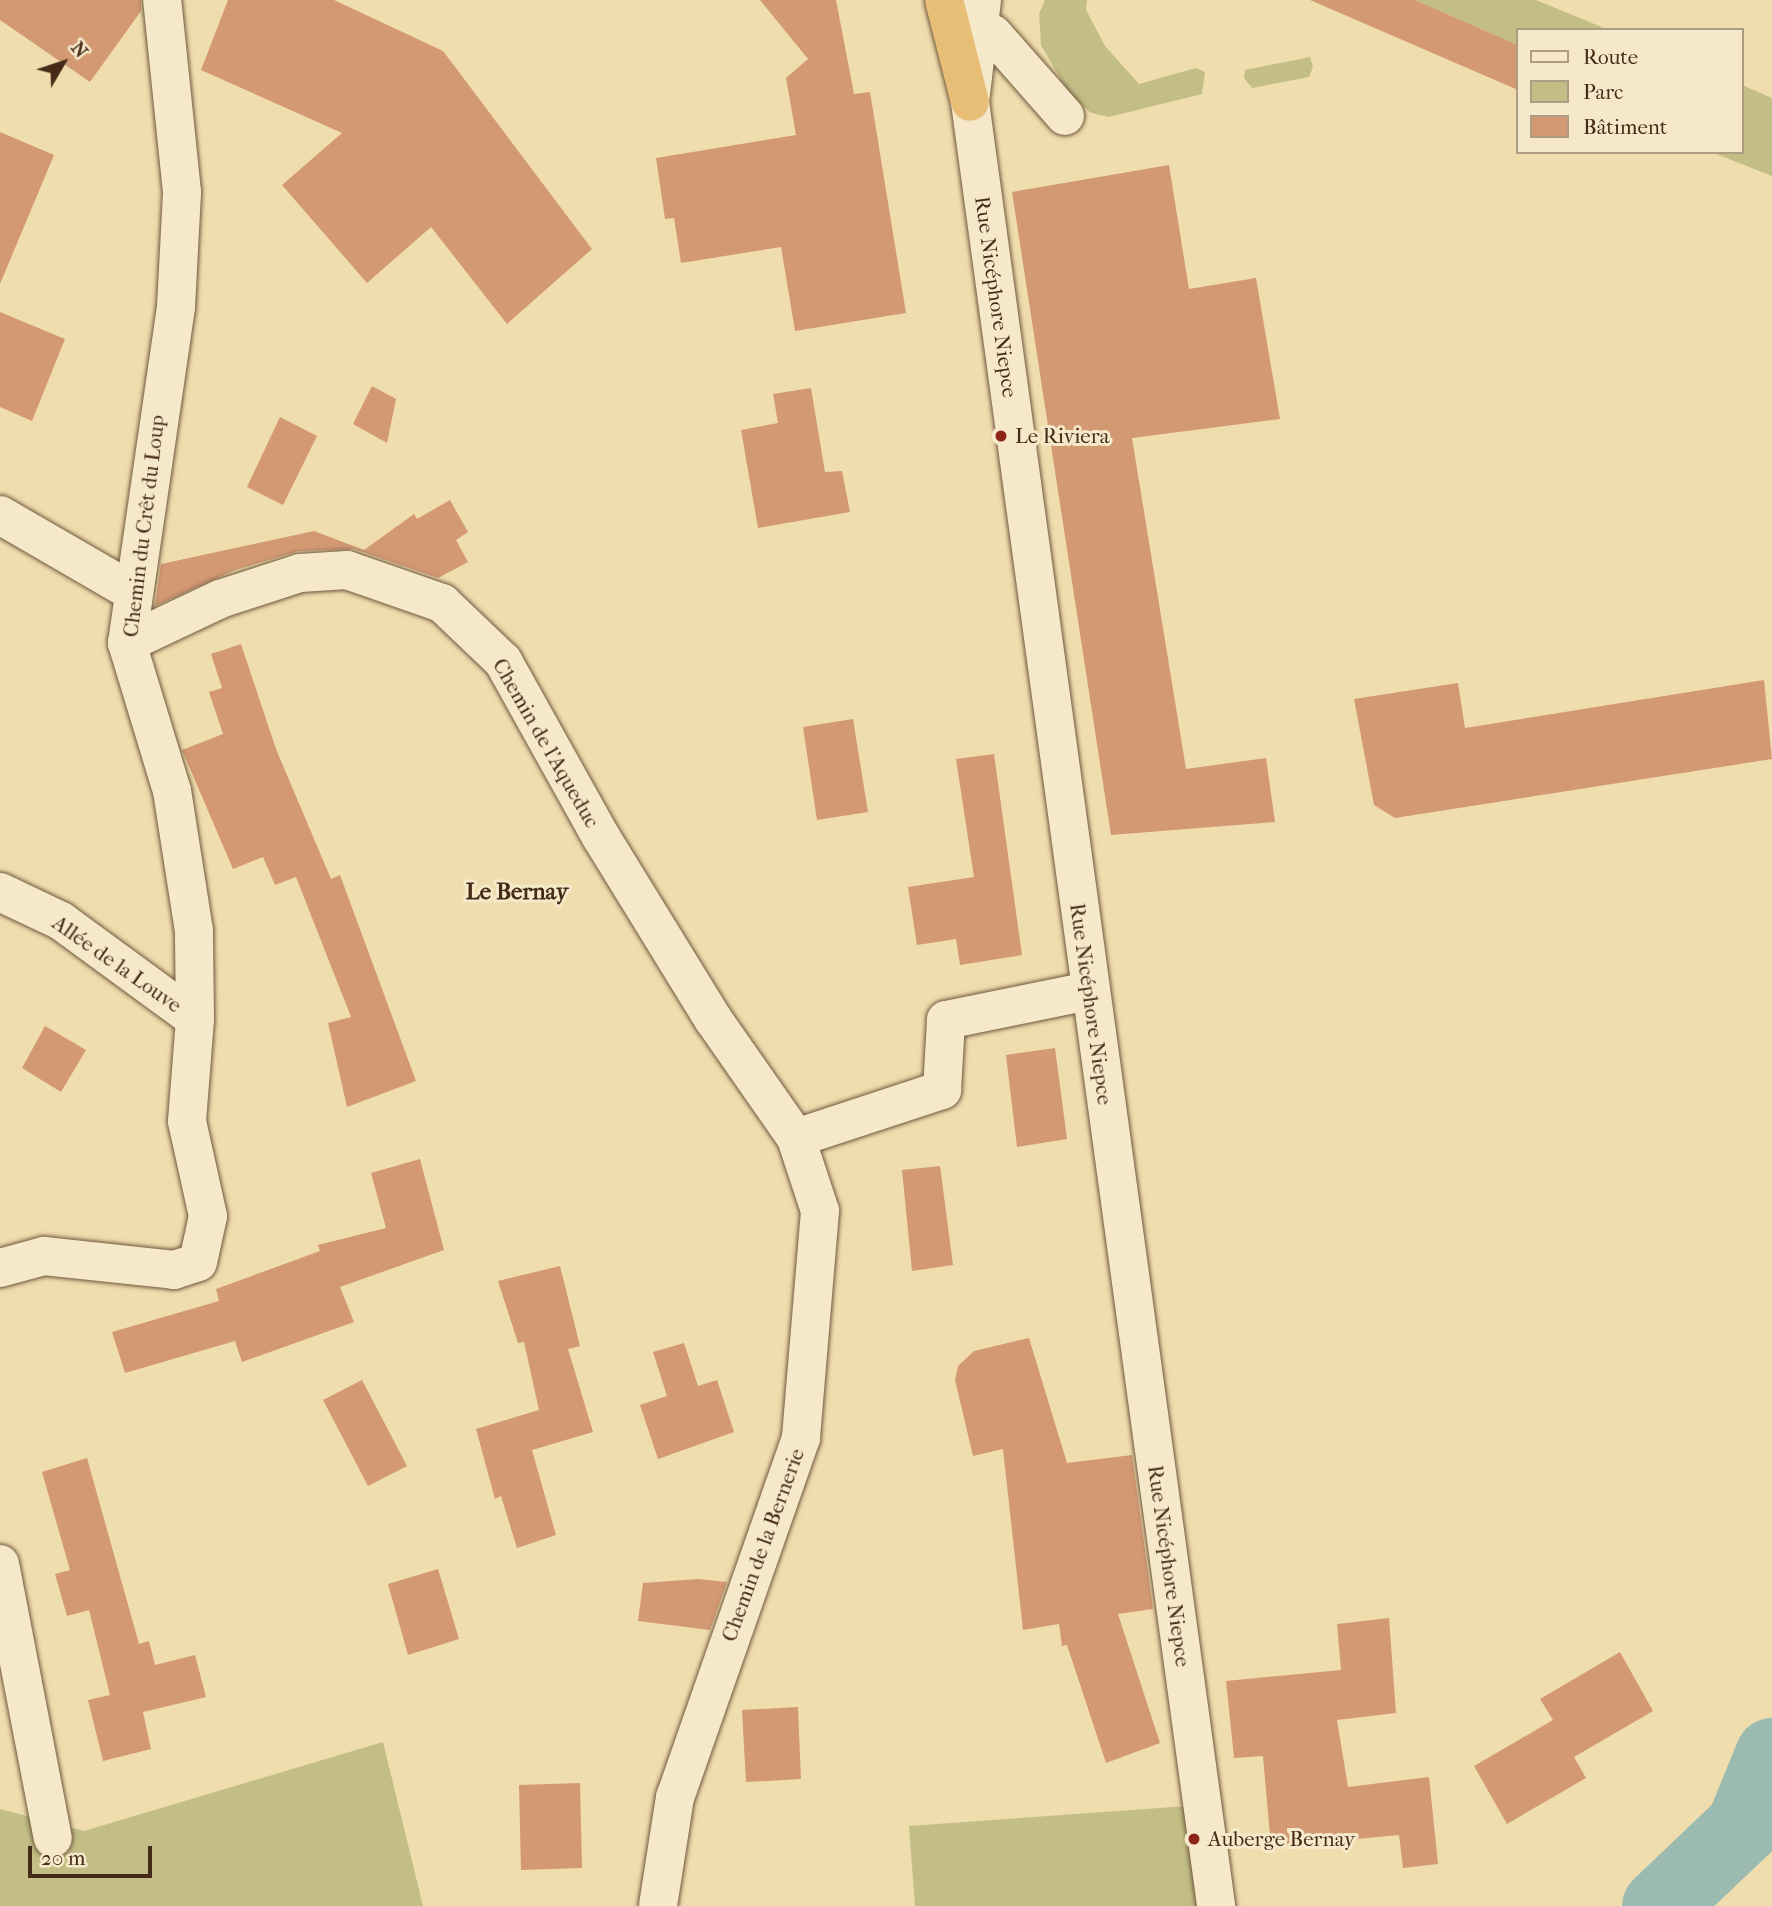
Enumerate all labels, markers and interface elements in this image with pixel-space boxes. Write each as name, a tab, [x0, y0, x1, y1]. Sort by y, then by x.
north arrow	[28, 28, 98, 98]
legend	[1516, 28, 1744, 154]
text: N	[66, 37, 92, 62]
text: Route	[1583, 45, 1638, 69]
text: Parc	[1583, 80, 1623, 104]
text: Bâtiment	[1583, 115, 1667, 139]
street label: Rue Nicéphore Niepce	[969, 195, 1023, 399]
street label: Chemin du Crêt du Loup	[118, 413, 170, 639]
place label: Le Riviera	[1015, 423, 1109, 449]
marker: Le Riviera	[993, 428, 1009, 444]
street label: Chemin de l'Aqueduc	[487, 654, 605, 832]
district label: Le Bernay	[466, 878, 568, 906]
street label: Rue Nicéphore Niepce	[1064, 902, 1118, 1106]
street label: Allée de la Louve	[47, 910, 187, 1018]
street label: Chemin de la Bernerie	[716, 1445, 810, 1645]
street label: Rue Nicéphore Niepce	[1142, 1464, 1196, 1668]
place label: Auberge Bernay	[1208, 1826, 1355, 1852]
marker: Auberge Bernay	[1186, 1831, 1202, 1847]
scale bar	[32, 1832, 156, 1876]
text: 20 m	[41, 1846, 85, 1870]

